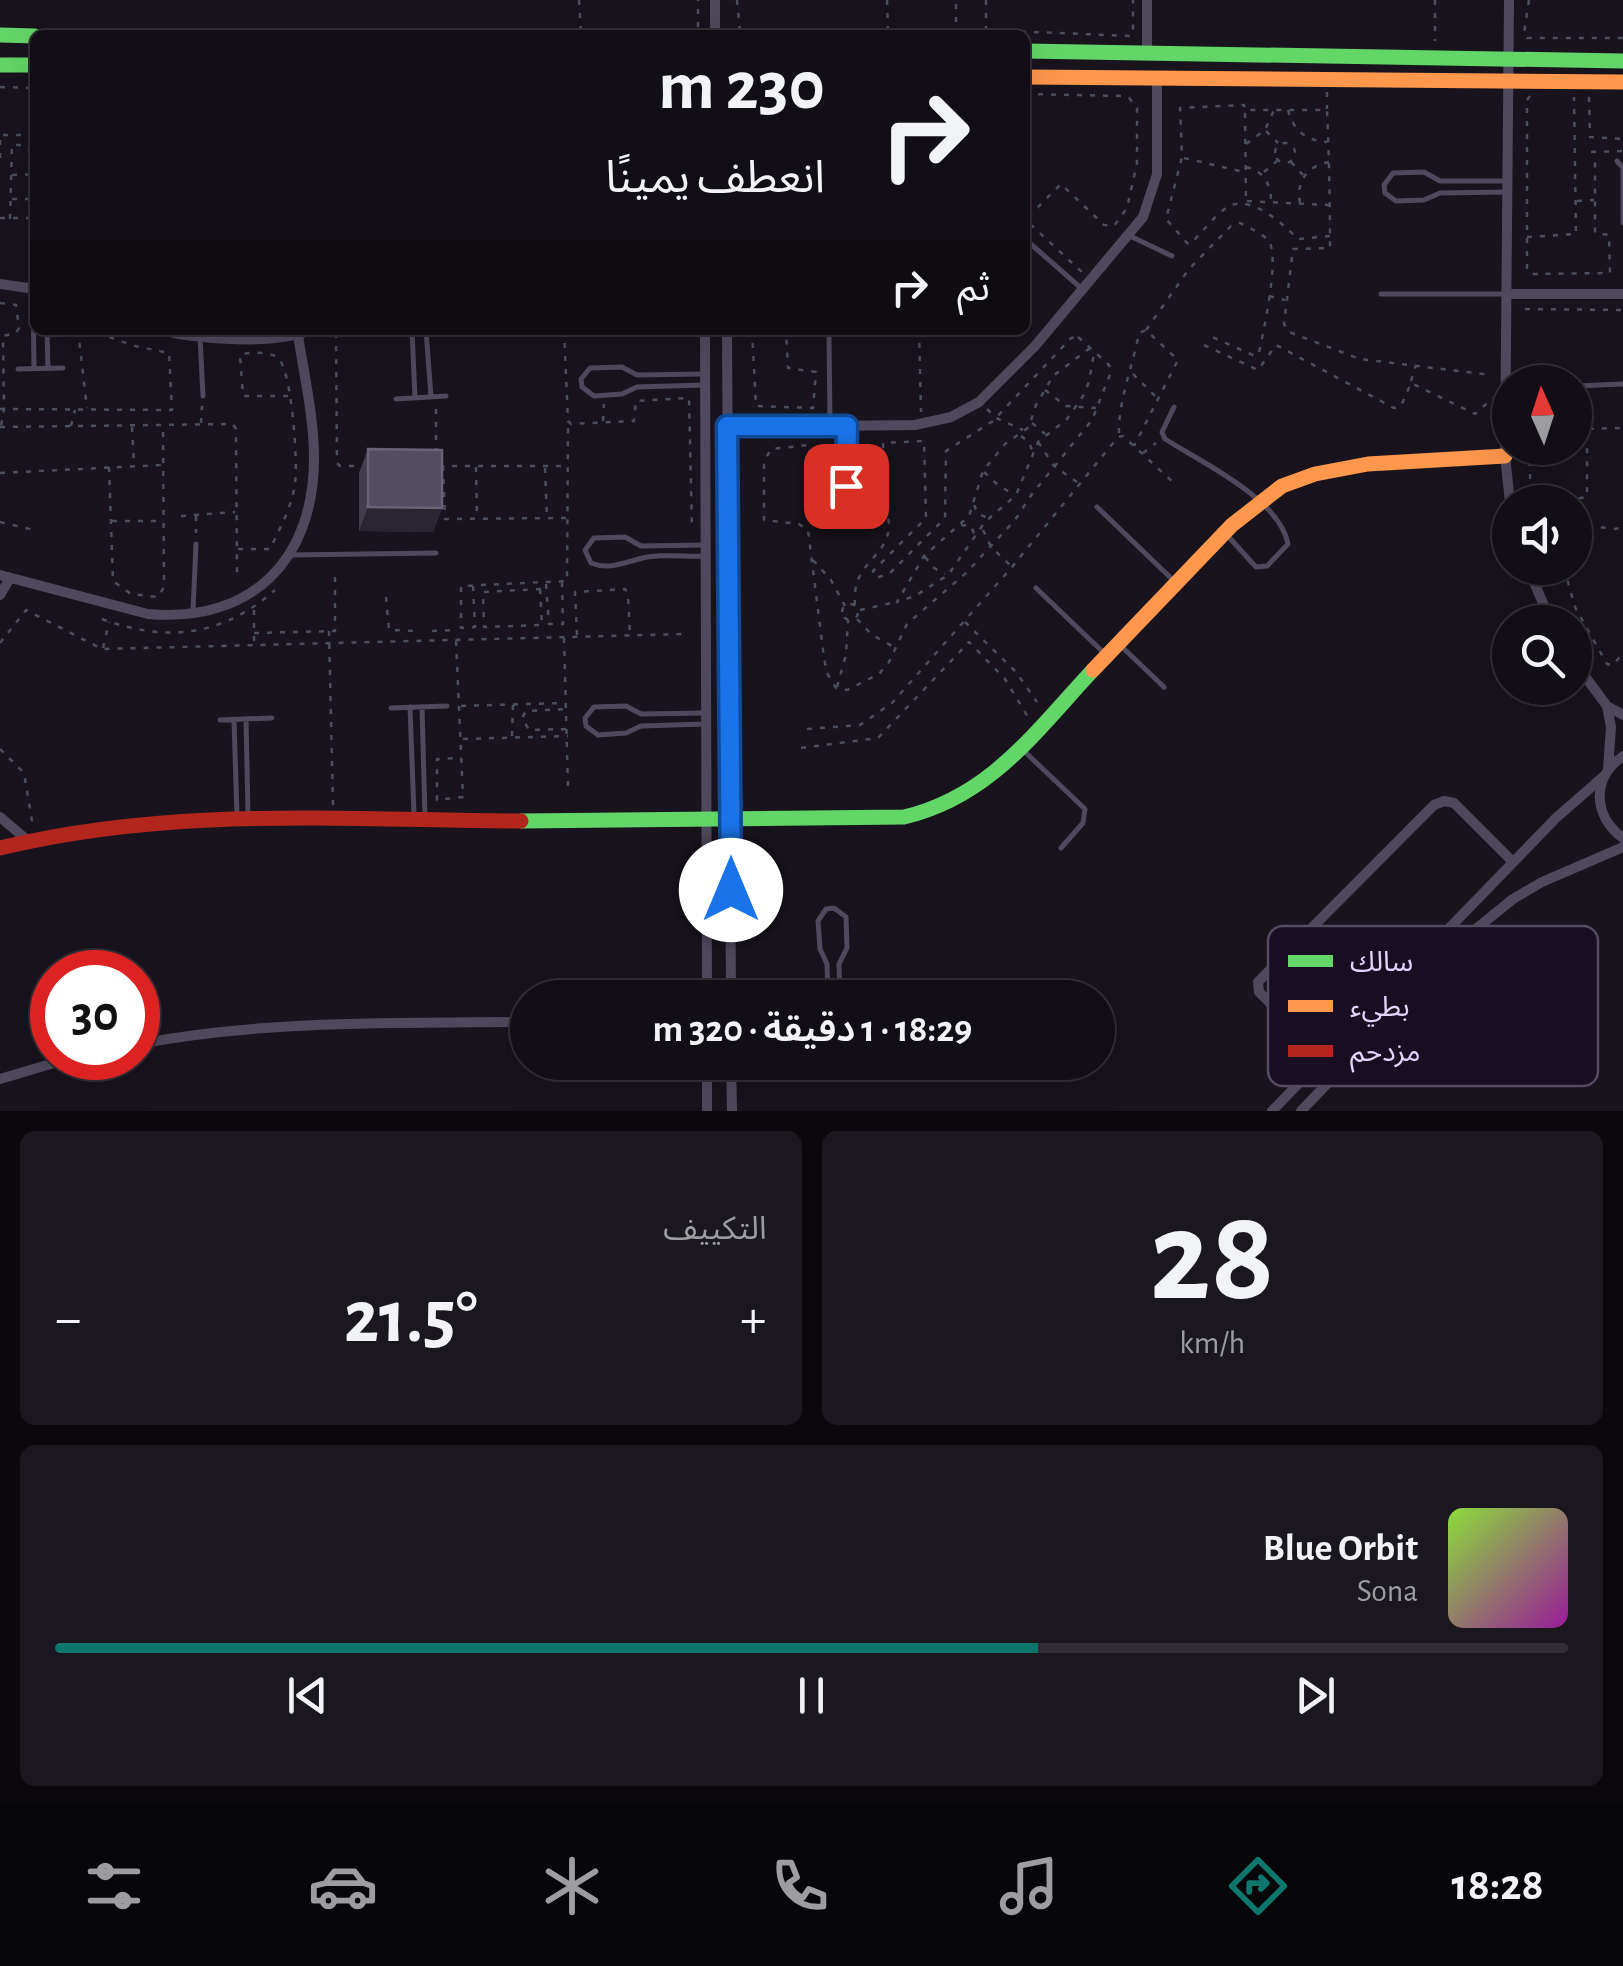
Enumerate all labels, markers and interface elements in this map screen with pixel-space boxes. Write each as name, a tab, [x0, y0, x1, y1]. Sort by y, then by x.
text: 230 m	[658, 52, 825, 122]
icon: right	[860, 70, 990, 200]
text: انعطف يمينًا	[605, 156, 825, 201]
icon: right	[882, 260, 937, 315]
text: ثم	[957, 270, 990, 308]
north arrow	[1492, 365, 1592, 465]
map controls	[1492, 365, 1592, 705]
pin	[804, 444, 889, 529]
icon: arrive	[819, 459, 874, 514]
button: sound	[1492, 485, 1592, 585]
button: search	[1492, 605, 1592, 705]
position arrow	[679, 838, 783, 942]
legend	[1268, 926, 1598, 1086]
text: سالك	[1350, 949, 1413, 977]
speed limit sign: 30	[30, 950, 160, 1080]
text: بطيء	[1350, 994, 1410, 1027]
text: 18:29 · 1 دقيقة · 320 m	[653, 1011, 972, 1049]
text: مزدحم	[1350, 1039, 1421, 1073]
text: 28	[1150, 1194, 1275, 1324]
text: التكييف	[663, 1213, 767, 1245]
text: 21.5°	[344, 1281, 478, 1356]
text: −	[55, 1292, 81, 1347]
text: +	[740, 1292, 766, 1347]
text: km/h	[1179, 1327, 1245, 1359]
text: Blue Orbit	[1263, 1530, 1418, 1568]
text: Sona	[1357, 1575, 1418, 1607]
icon: previous	[280, 1668, 335, 1723]
icon: pause	[784, 1668, 839, 1723]
icon: next	[1288, 1668, 1343, 1723]
icon: filters	[79, 1851, 149, 1921]
icon: car	[308, 1851, 378, 1921]
icon: climate	[537, 1851, 607, 1921]
icon: phone	[765, 1851, 835, 1921]
icon: music	[994, 1851, 1064, 1921]
icon: directions	[1223, 1851, 1293, 1921]
text: 18:28	[1452, 1863, 1544, 1908]

